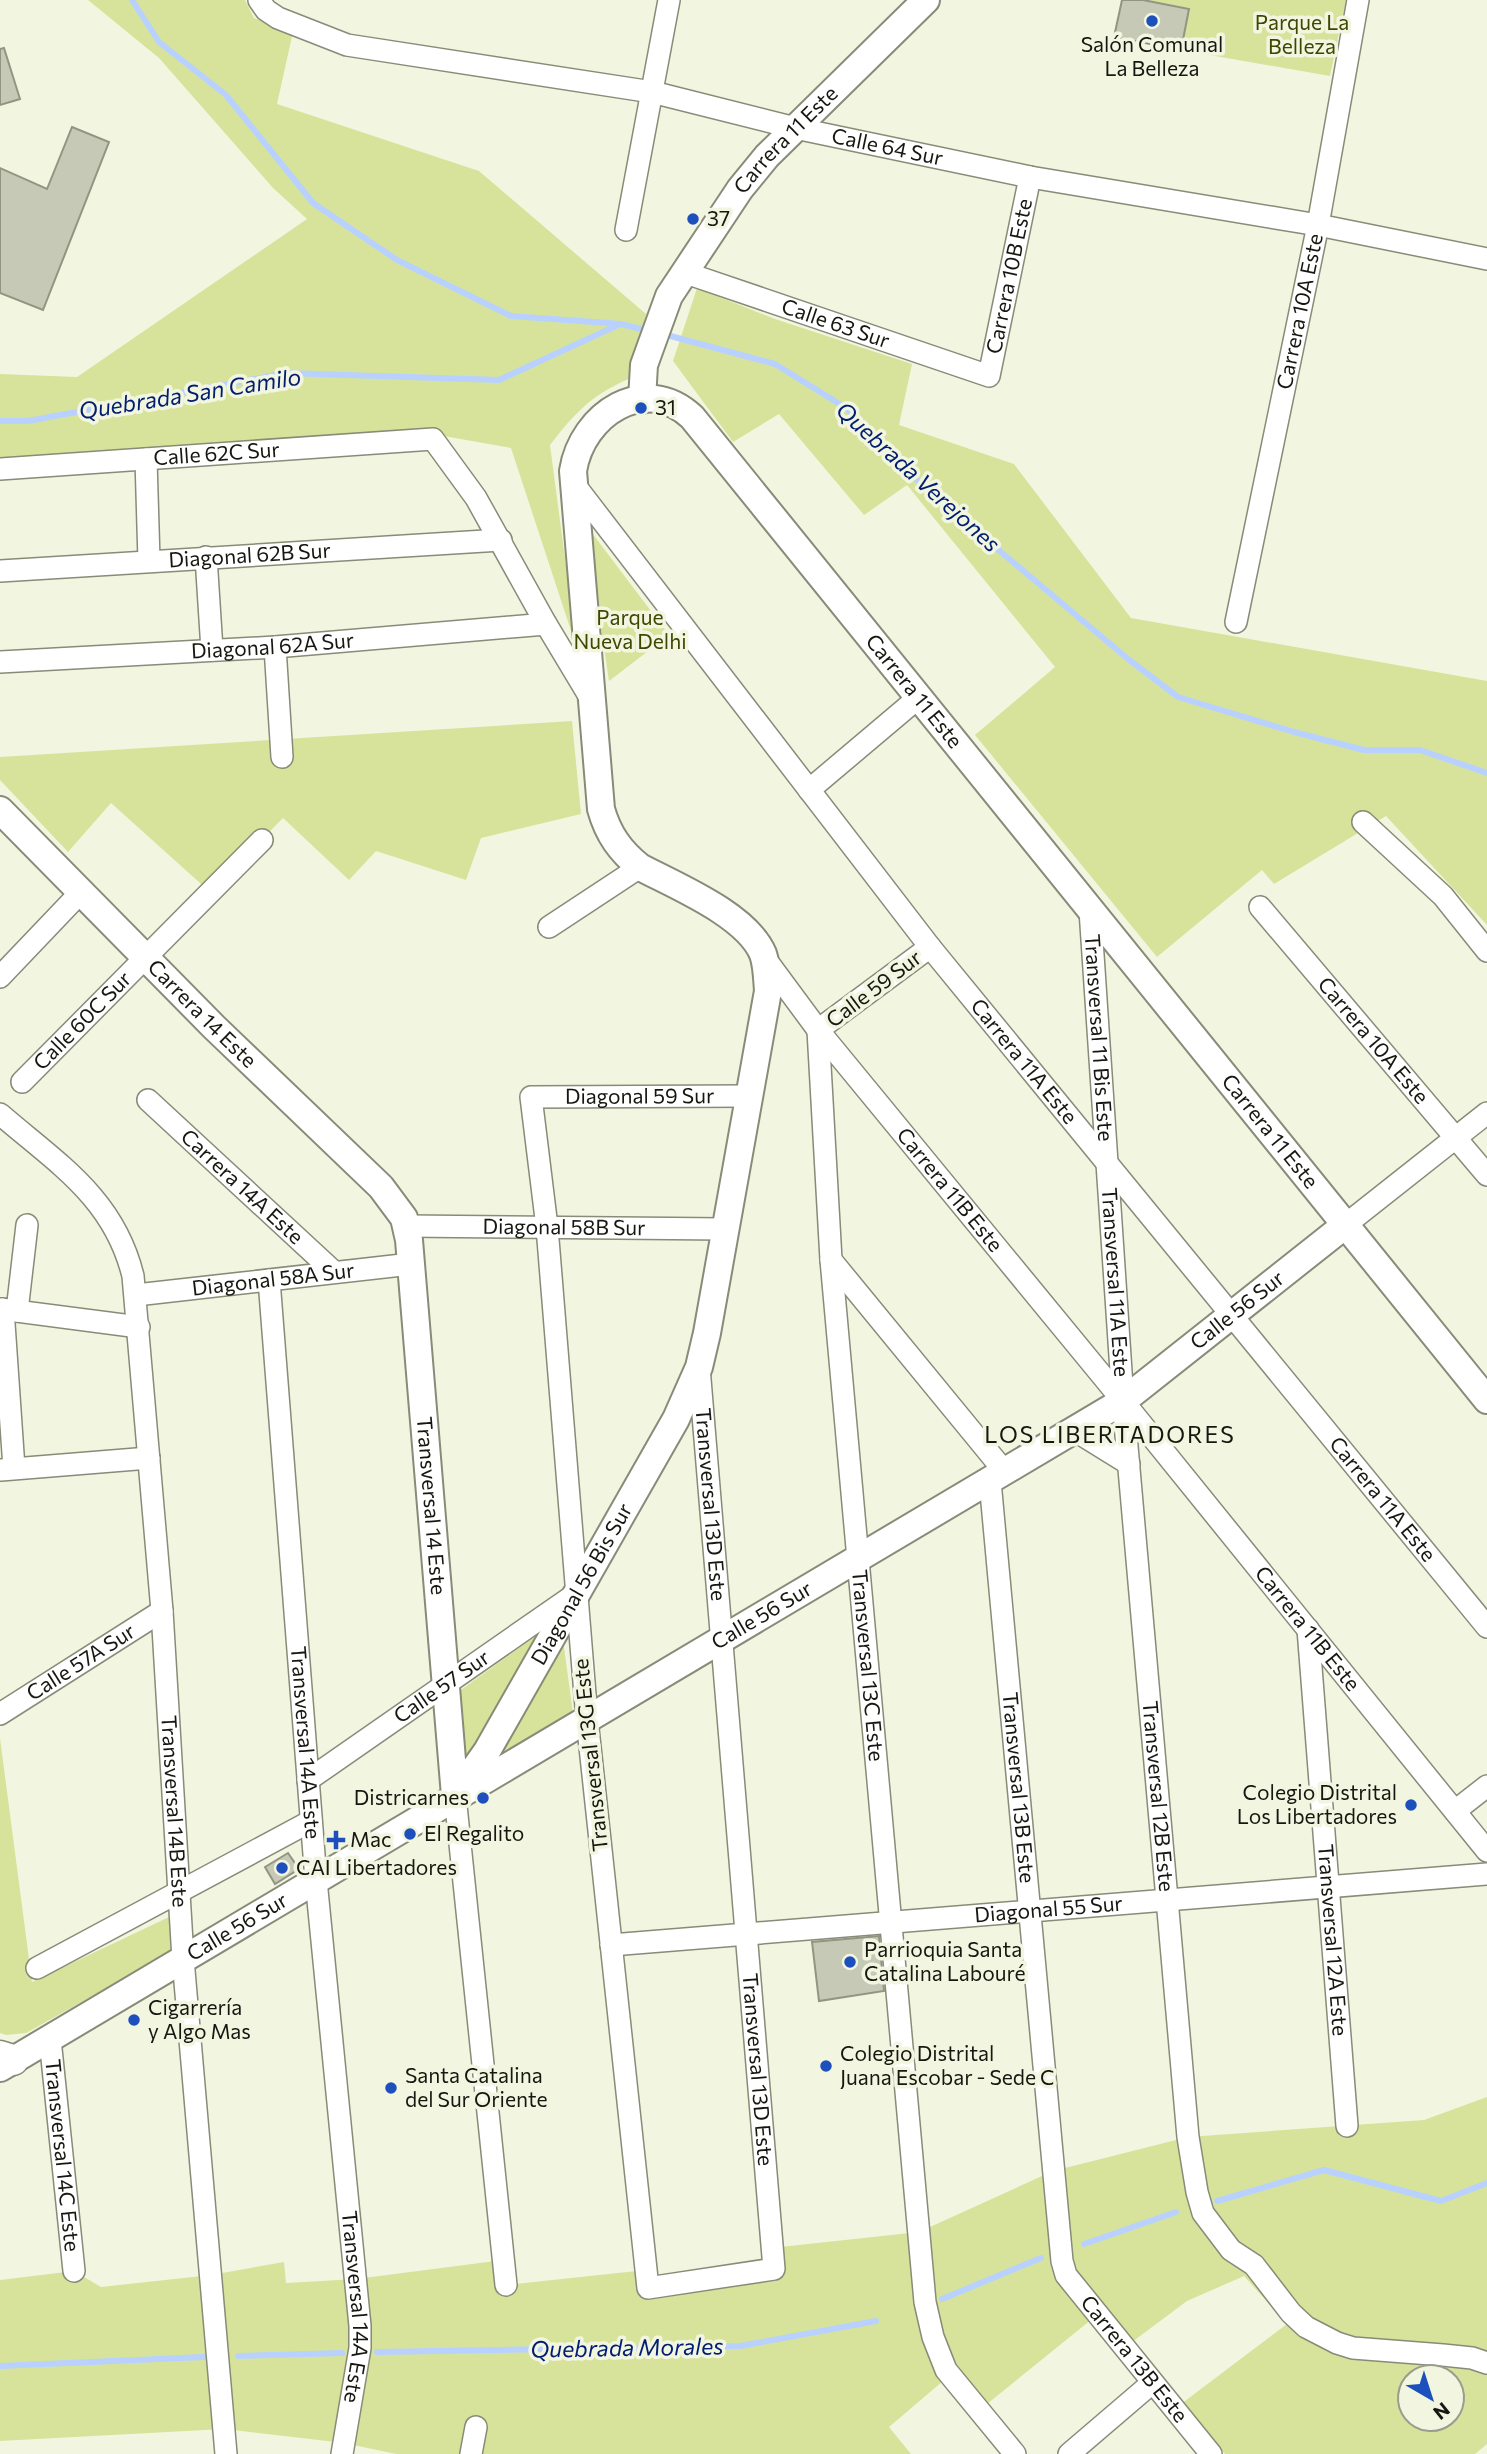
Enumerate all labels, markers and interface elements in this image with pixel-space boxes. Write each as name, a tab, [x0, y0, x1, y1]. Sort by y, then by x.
park label: Parque La Belleza	[1255, 9, 1349, 58]
marker: Salón Comunal La Belleza	[1144, 13, 1160, 29]
place label: Salón Comunal La Belleza	[1081, 31, 1223, 80]
street label: Carrera 11 Este	[728, 80, 842, 198]
street label: Calle 64 Sur	[830, 122, 945, 170]
street label: Carrera 10B Este	[980, 196, 1036, 356]
place label: 37	[707, 205, 730, 230]
marker: 37	[685, 211, 701, 227]
street label: Carrera 10A Este	[1270, 231, 1327, 391]
street label: Calle 63 Sur	[779, 292, 893, 352]
water label: Quebrada San Camilo	[77, 362, 303, 424]
place label: 31	[655, 394, 676, 419]
water label: Quebrada Verejones	[831, 395, 1006, 557]
marker: 31	[633, 400, 649, 416]
street label: Calle 62C Sur	[152, 436, 280, 469]
street label: Diagonal 62B Sur	[168, 537, 331, 572]
park label: Parque Nueva Delhi	[573, 604, 687, 653]
street label: Diagonal 62A Sur	[190, 626, 355, 663]
street label: Carrera 11 Este	[861, 628, 969, 753]
street label: Transversal 11 Bis Este	[1081, 933, 1120, 1142]
street label: Calle 59 Sur	[821, 944, 926, 1032]
street label: Carrera 14 Este	[143, 954, 263, 1072]
street label: Calle 60C Sur	[27, 965, 136, 1074]
street label: Carrera 10A Este	[1314, 971, 1435, 1108]
street label: Carrera 11A Este	[966, 993, 1083, 1128]
street label: Carrera 11 Este	[1217, 1068, 1325, 1193]
street label: Diagonal 59 Sur	[565, 1082, 714, 1108]
street label: Carrera 11B Este	[892, 1122, 1009, 1256]
street label: Carrera 14A Este	[177, 1123, 309, 1248]
street label: Transversal 11A Este	[1098, 1187, 1135, 1378]
street label: Diagonal 58B Sur	[482, 1213, 646, 1239]
street label: Diagonal 58A Sur	[190, 1256, 356, 1300]
street label: Calle 56 Sur	[1185, 1265, 1288, 1354]
street label: Transversal 13D Este	[691, 1407, 732, 1602]
street label: Transversal 14 Este	[413, 1416, 452, 1596]
district label: LOS LIBERTADORES	[984, 1420, 1236, 1448]
street label: Carrera 11A Este	[1325, 1431, 1442, 1566]
street label: Diagonal 56 Bis Sur	[525, 1498, 636, 1669]
street label: Carrera 11B Este	[1251, 1560, 1366, 1695]
street label: Transversal 13C Este	[848, 1568, 890, 1762]
street label: Calle 56 Sur	[706, 1575, 816, 1654]
street label: Calle 57A Sur	[21, 1618, 139, 1705]
street label: Calle 57 Sur	[388, 1644, 494, 1728]
street label: Transversal 14A Este	[287, 1645, 327, 1840]
street label: Transversal 13G Este	[567, 1658, 612, 1853]
street label: Transversal 13B Este	[999, 1691, 1041, 1884]
street label: Transversal 12B Este	[1139, 1700, 1180, 1893]
street label: Transversal 14B Este	[157, 1715, 194, 1908]
place label: Colegio Distrital Los Libertadores	[1237, 1779, 1397, 1828]
place label: Districarnes	[354, 1784, 469, 1809]
marker: Districarnes	[475, 1790, 491, 1806]
marker: Colegio Distrital Los Libertadores	[1403, 1797, 1419, 1813]
place label: El Regalito	[424, 1820, 524, 1845]
place label: Mac	[350, 1826, 391, 1851]
marker: El Regalito	[402, 1826, 418, 1842]
marker: Mac	[328, 1832, 344, 1848]
street label: Transversal 12A Este	[1314, 1843, 1354, 2037]
place label: CAI Libertadores	[296, 1854, 457, 1879]
marker: CAI Libertadores	[274, 1860, 290, 1876]
street label: Calle 56 Sur	[182, 1886, 291, 1965]
street label: Diagonal 55 Sur	[973, 1890, 1124, 1927]
place label: Parrioquia Santa Catalina Labouré	[864, 1936, 1026, 1985]
marker: Parrioquia Santa Catalina Labouré	[842, 1954, 858, 1970]
street label: Transversal 13D Este	[738, 1972, 779, 2167]
place label: Cigarrería y Algo Mas	[148, 1994, 251, 2043]
marker: Cigarrería y Algo Mas	[126, 2012, 142, 2028]
place label: Colegio Distrital Juana Escobar - Sede C	[840, 2040, 1054, 2089]
street label: Transversal 14C Este	[41, 2058, 86, 2253]
marker: Colegio Distrital Juana Escobar - Sede C	[818, 2058, 834, 2074]
place label: Santa Catalina del Sur Oriente	[405, 2062, 548, 2111]
marker: Santa Catalina del Sur Oriente	[383, 2080, 399, 2096]
street label: Transversal 14A Este	[338, 2210, 375, 2405]
street label: Carrera 13B Este	[1076, 2290, 1194, 2427]
water label: Quebrada Morales	[530, 2331, 724, 2363]
north arrow	[1396, 2363, 1466, 2433]
text: N	[1429, 2398, 1455, 2425]

